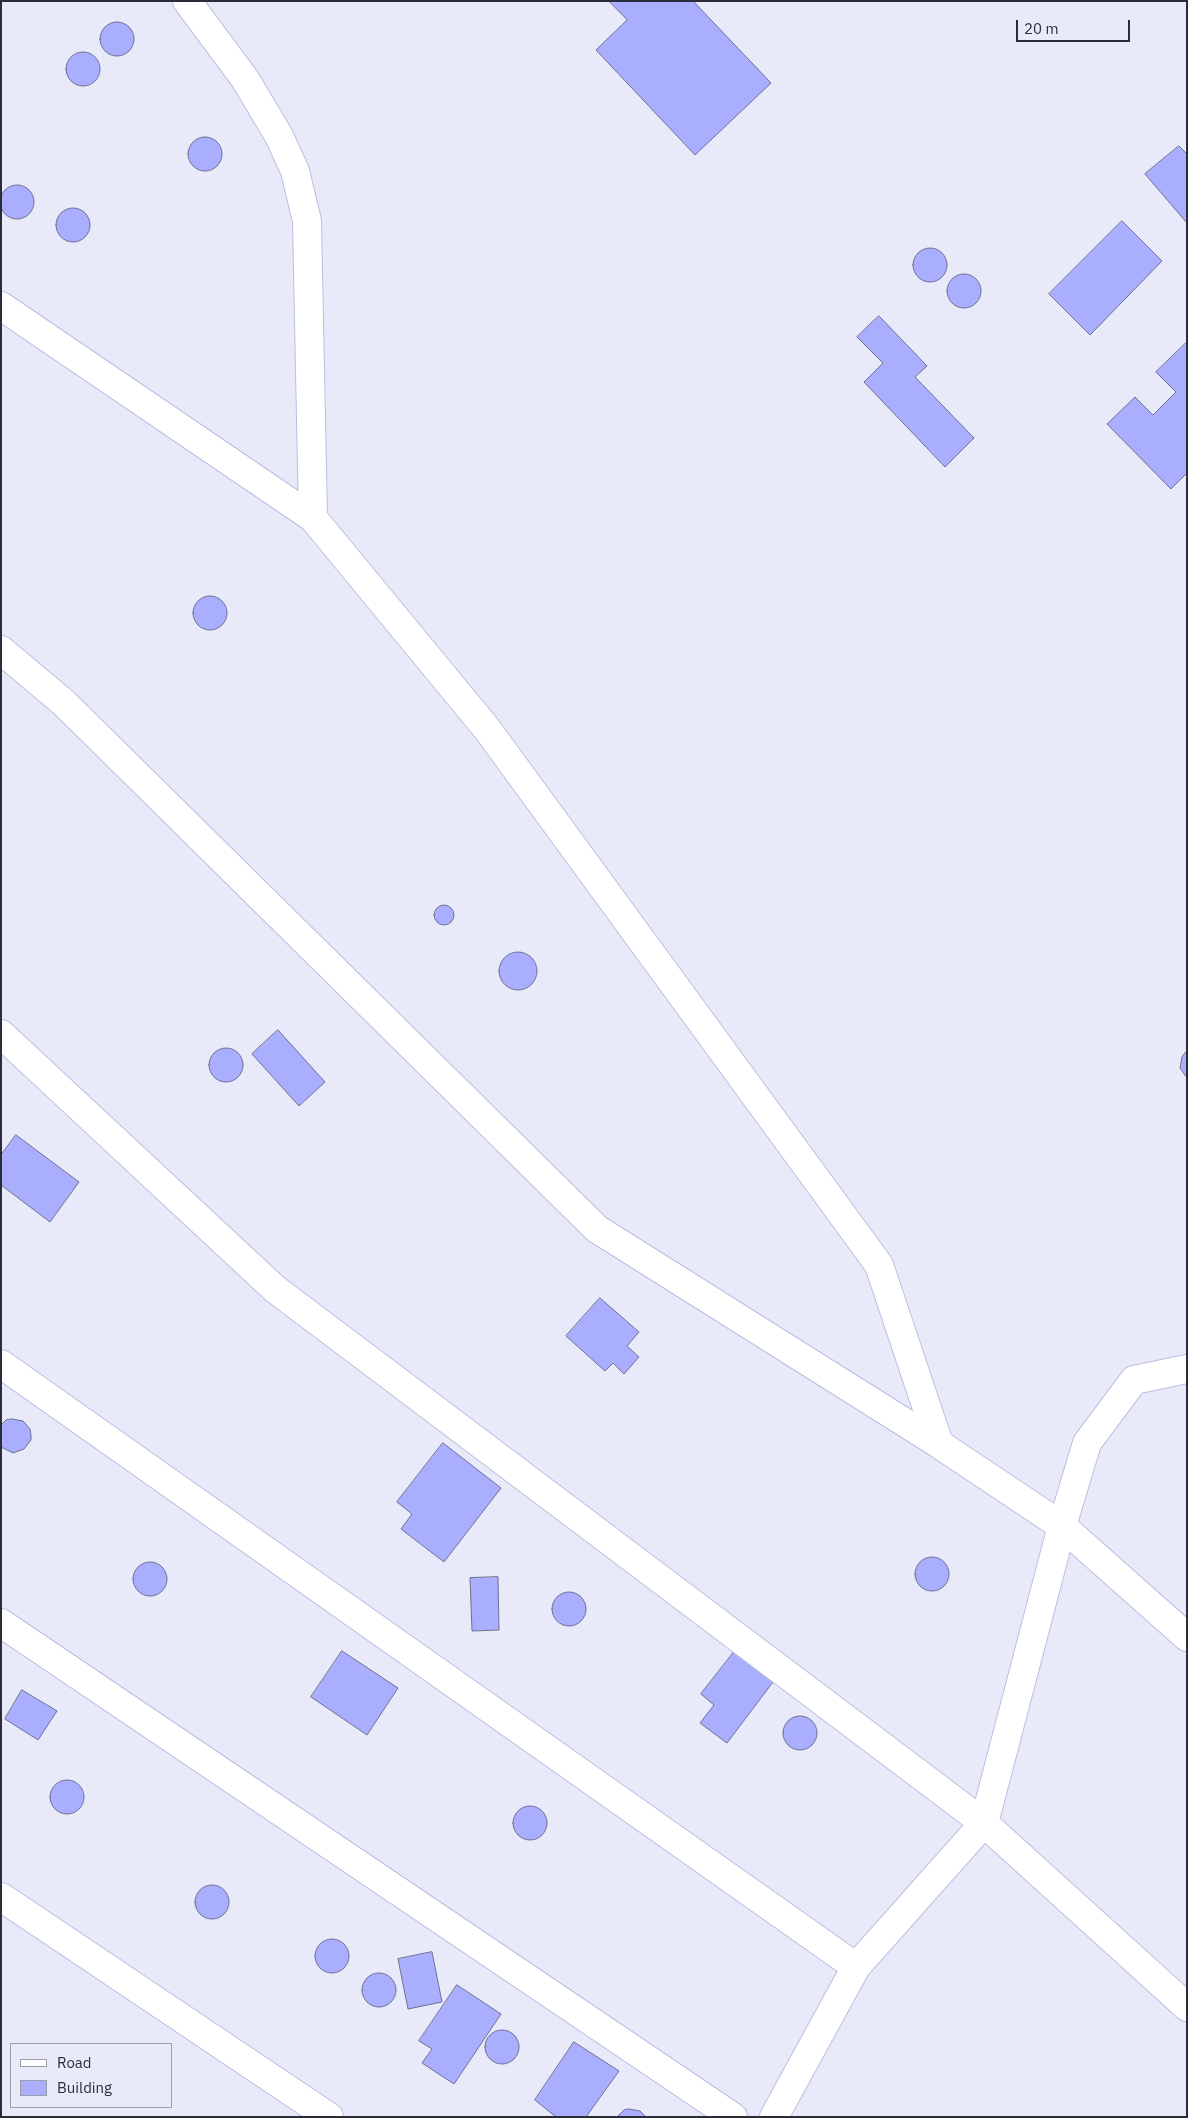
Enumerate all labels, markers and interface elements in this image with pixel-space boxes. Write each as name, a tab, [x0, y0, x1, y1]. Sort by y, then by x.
scale bar	[1018, 10, 1132, 42]
text: 20 m	[1024, 19, 1059, 38]
legend	[10, 2043, 172, 2108]
text: Road	[57, 2053, 92, 2072]
text: Building	[57, 2078, 112, 2097]

